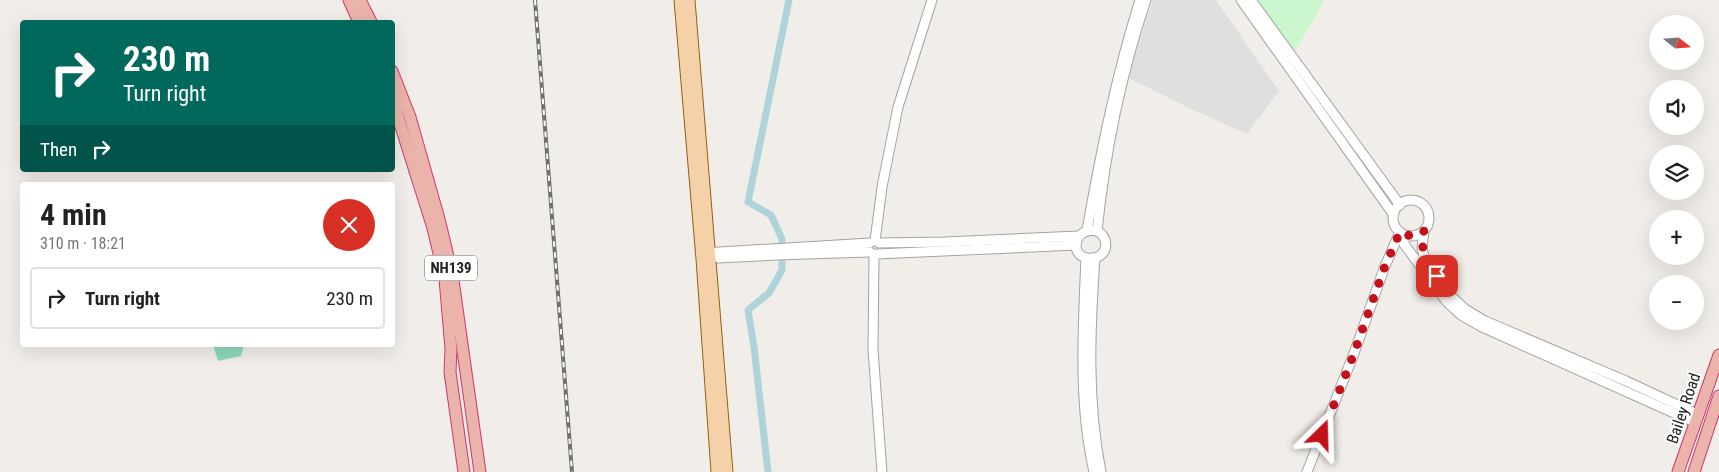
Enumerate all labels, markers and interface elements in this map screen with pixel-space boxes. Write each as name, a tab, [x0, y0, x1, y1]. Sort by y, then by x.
north arrow	[1649, 15, 1704, 70]
map controls	[1649, 15, 1704, 330]
text: 230 m	[123, 39, 210, 80]
icon: right	[40, 40, 105, 105]
button: sound	[1649, 80, 1704, 135]
text: Turn right	[123, 81, 206, 106]
icon: right	[87, 135, 115, 163]
text: Then	[40, 138, 77, 161]
button: layers	[1649, 145, 1704, 200]
text: 4 min	[40, 197, 107, 232]
button: close	[323, 199, 375, 251]
button: +	[1649, 210, 1704, 265]
text: 310 m · 18:21	[40, 234, 126, 253]
pin	[1416, 255, 1458, 297]
road number: NH139	[425, 256, 477, 280]
icon: arrive	[1423, 262, 1451, 290]
button: −	[1649, 275, 1704, 330]
icon: right	[42, 284, 70, 312]
text: Turn right	[85, 287, 160, 310]
text: 230 m	[326, 287, 373, 310]
street label: Bailey Road	[1663, 370, 1704, 446]
position arrow	[1295, 408, 1347, 460]

